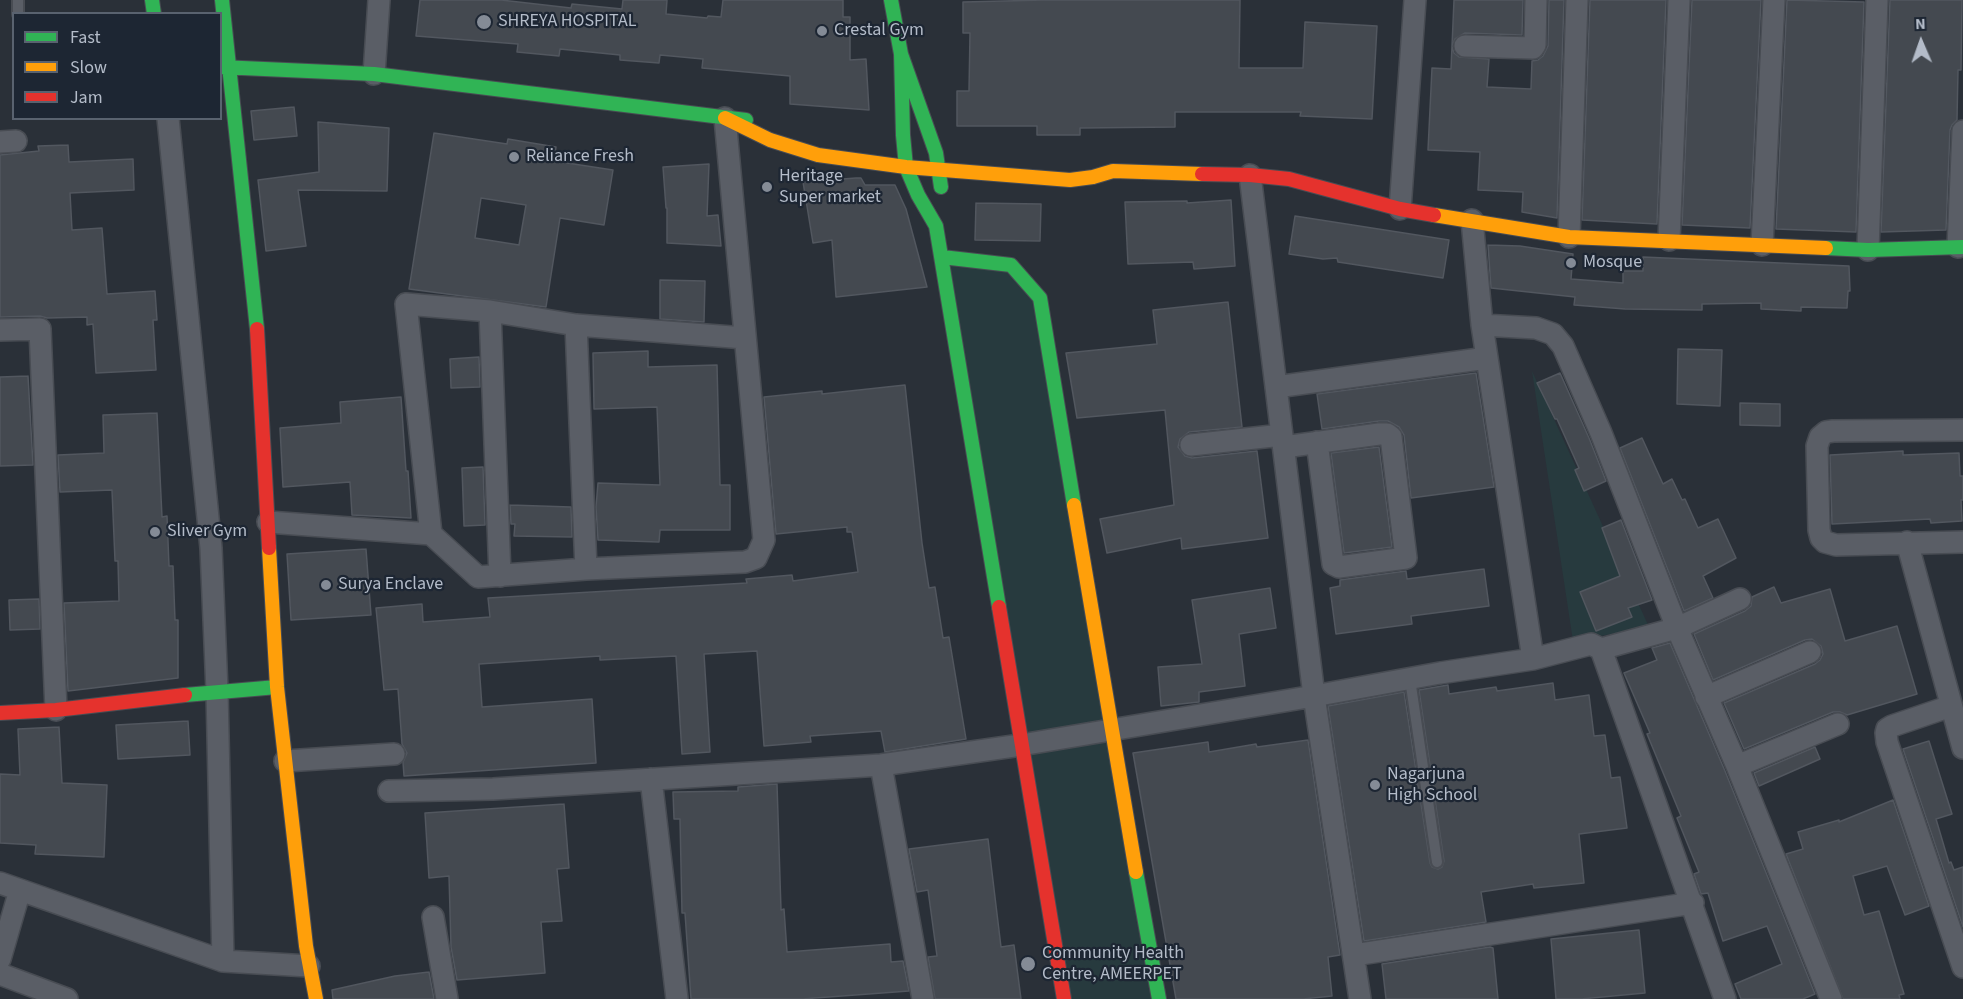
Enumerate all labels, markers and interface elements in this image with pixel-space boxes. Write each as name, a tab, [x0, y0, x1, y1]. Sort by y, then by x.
place label: SHREYA HOSPITAL	[498, 11, 636, 33]
legend	[12, 12, 222, 120]
north arrow	[1891, 12, 1951, 72]
marker: SHREYA HOSPITAL	[475, 13, 493, 31]
text: N	[1915, 13, 1926, 35]
place label: Crestal Gym	[834, 20, 924, 42]
marker: Crestal Gym	[815, 24, 829, 38]
text: Fast	[70, 25, 101, 50]
text: Slow	[70, 55, 107, 80]
text: Jam	[70, 85, 103, 110]
place label: Reliance Fresh	[526, 146, 634, 168]
marker: Reliance Fresh	[507, 150, 521, 164]
place label: Heritage Super market	[779, 166, 881, 208]
marker: Heritage Super market	[760, 180, 774, 194]
place label: Mosque	[1583, 252, 1642, 274]
marker: Mosque	[1564, 256, 1578, 270]
place label: Sliver Gym	[167, 521, 247, 543]
marker: Sliver Gym	[148, 525, 162, 539]
place label: Surya Enclave	[338, 574, 443, 596]
marker: Surya Enclave	[319, 578, 333, 592]
place label: Nagarjuna High School	[1387, 764, 1477, 806]
marker: Nagarjuna High School	[1368, 778, 1382, 792]
place label: Community Health Centre, AMEERPET	[1042, 943, 1184, 986]
marker: Community Health Centre, AMEERPET	[1019, 955, 1037, 973]

